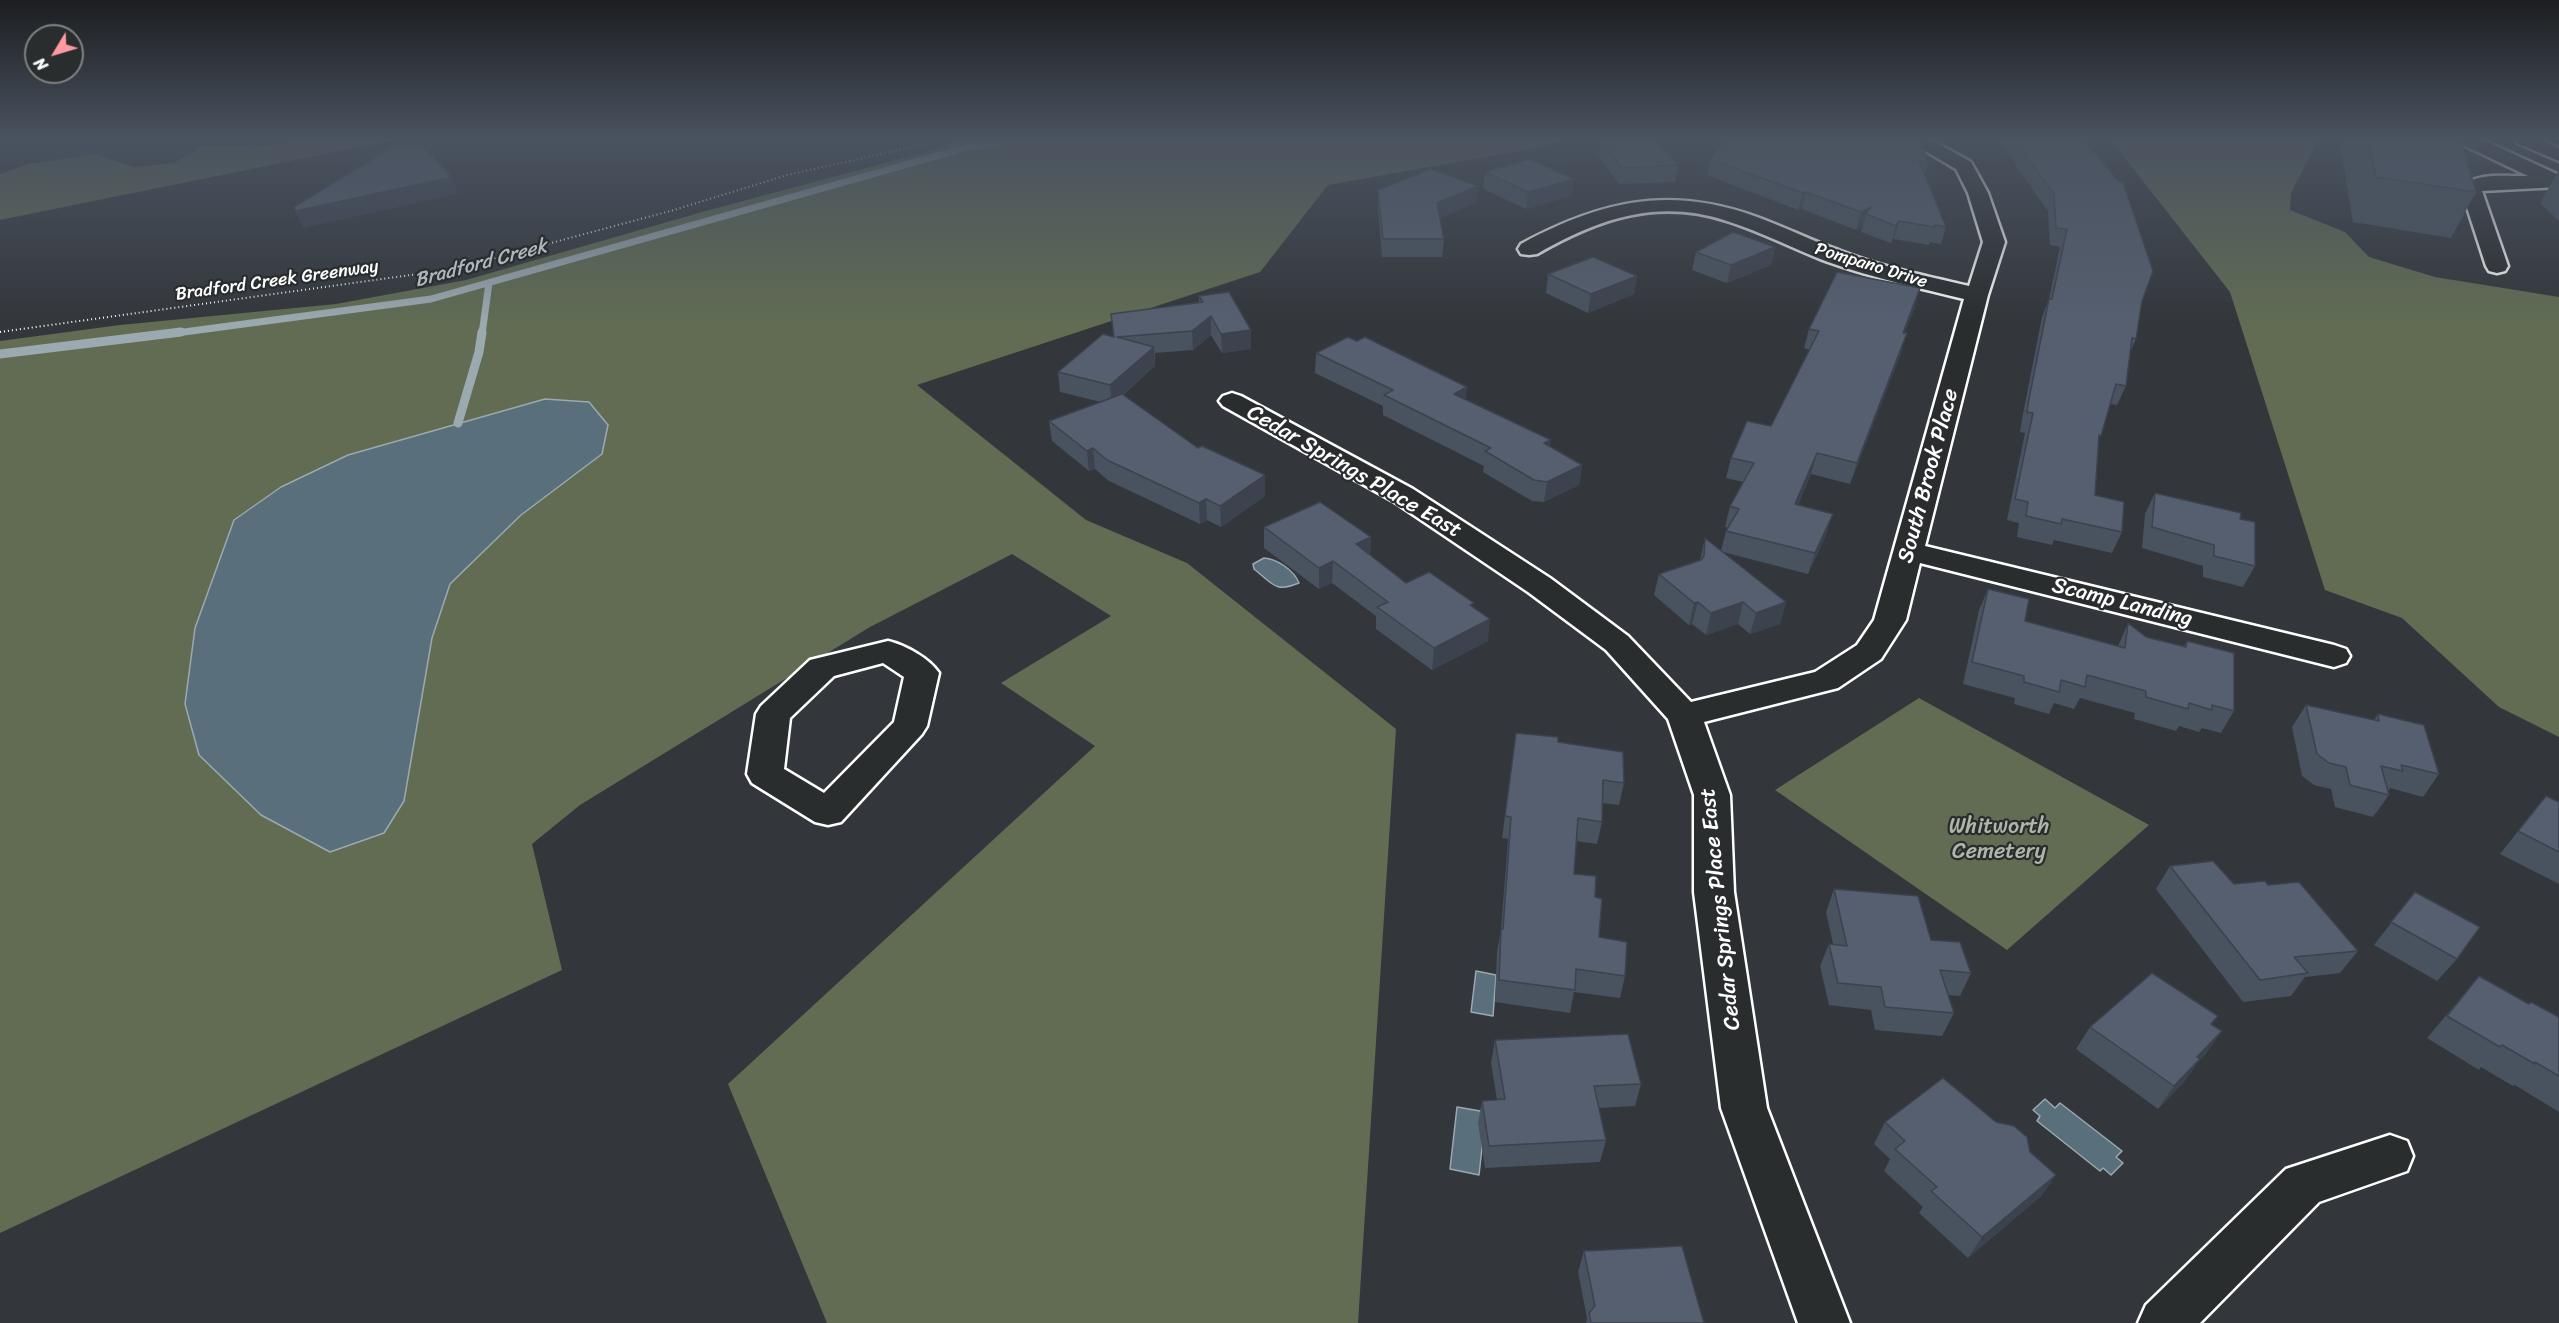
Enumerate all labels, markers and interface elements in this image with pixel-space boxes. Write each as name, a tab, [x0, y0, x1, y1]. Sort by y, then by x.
north arrow	[24, 24, 84, 84]
text: N	[26, 51, 56, 77]
water label: Bradford Creek	[412, 235, 550, 293]
street label: Pompano Drive	[1812, 239, 1930, 293]
street label: Bradford Creek Greenway	[174, 256, 380, 306]
street label: South Brook Place	[1893, 386, 1965, 566]
street label: Cedar Springs Place East	[1242, 400, 1466, 544]
street label: Scamp Landing	[2049, 573, 2195, 633]
street label: Cedar Springs Place East	[1695, 787, 1747, 1031]
park label: Whitworth Cemetery	[1949, 814, 2049, 866]

